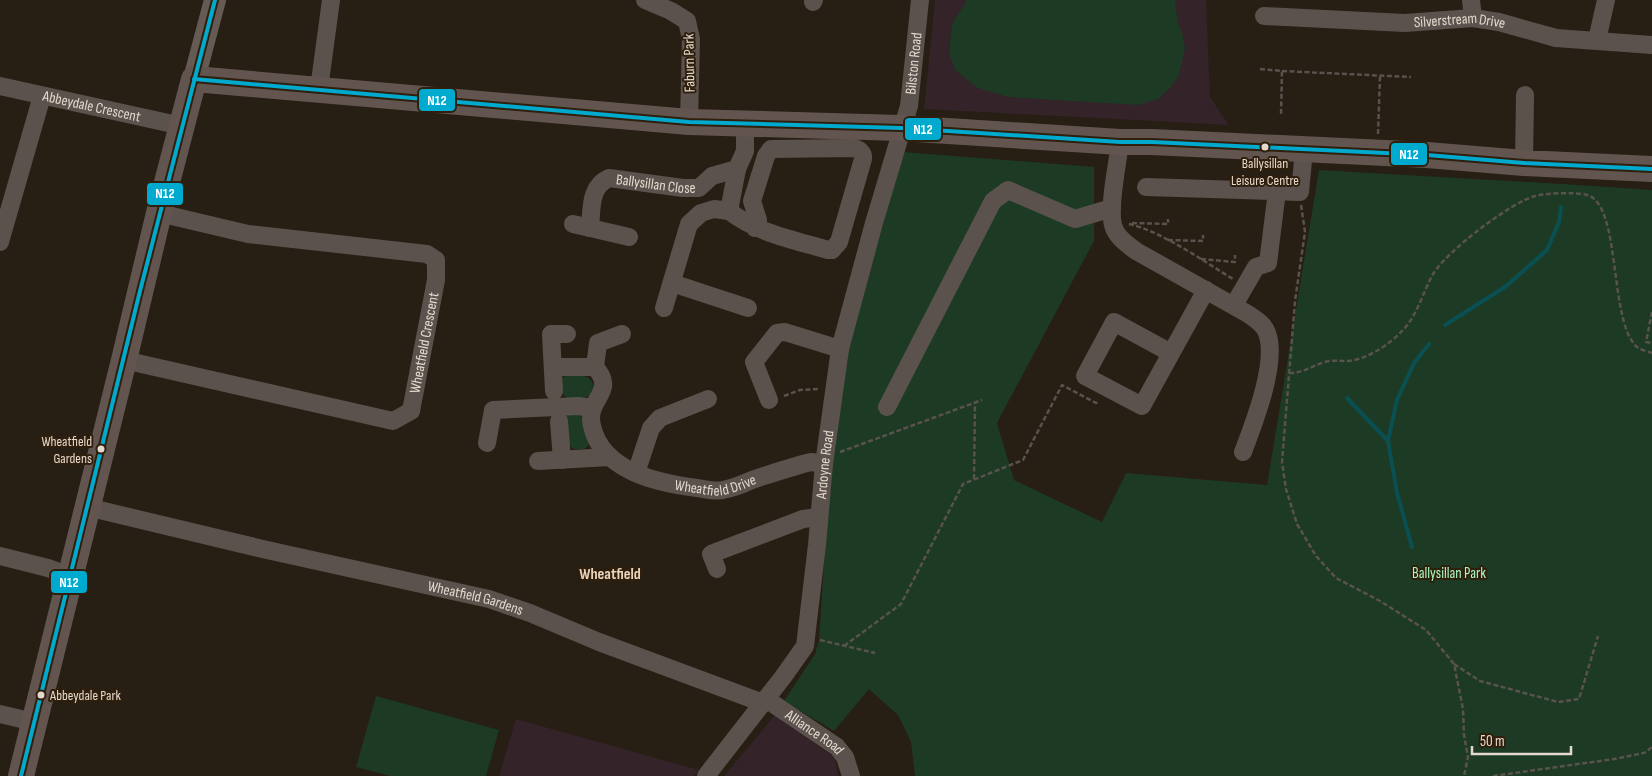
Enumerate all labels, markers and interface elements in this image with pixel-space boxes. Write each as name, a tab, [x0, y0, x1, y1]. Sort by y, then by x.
street label: Silverstream Drive	[1413, 9, 1508, 33]
street label: Bilston Road	[901, 32, 927, 95]
street label: Faburn Park	[679, 33, 700, 93]
street label: Abbeydale Crescent	[40, 86, 143, 127]
line badge: N12	[418, 88, 456, 112]
text: N12	[427, 92, 447, 109]
line badge: N12	[904, 117, 942, 141]
text: N12	[913, 121, 933, 138]
marker: Ballysillan Leisure Centre	[1260, 142, 1270, 152]
line badge: N12	[1390, 142, 1428, 166]
text: N12	[1399, 146, 1419, 163]
place label: Ballysillan Leisure Centre	[1231, 155, 1299, 189]
street label: Ballysillan Close	[615, 170, 696, 198]
line badge: N12	[146, 182, 184, 206]
text: N12	[155, 185, 175, 202]
street label: Wheatfield Crescent	[406, 290, 444, 395]
street label: Ardoyne Road	[812, 429, 839, 501]
place label: Wheatfield Gardens	[41, 433, 92, 467]
marker: Wheatfield Gardens	[96, 444, 106, 454]
street label: Wheatfield Drive	[673, 470, 759, 501]
park label: Ballysillan Park	[1412, 564, 1486, 583]
district label: Wheatfield	[579, 565, 641, 584]
line badge: N12	[50, 570, 88, 594]
text: N12	[59, 574, 79, 591]
street label: Wheatfield Gardens	[426, 577, 526, 620]
place label: Abbeydale Park	[49, 687, 121, 704]
marker: Abbeydale Park	[36, 690, 46, 700]
street label: Alliance Road	[781, 705, 848, 758]
scale bar	[1472, 724, 1571, 756]
text: 50 m	[1480, 732, 1505, 751]

